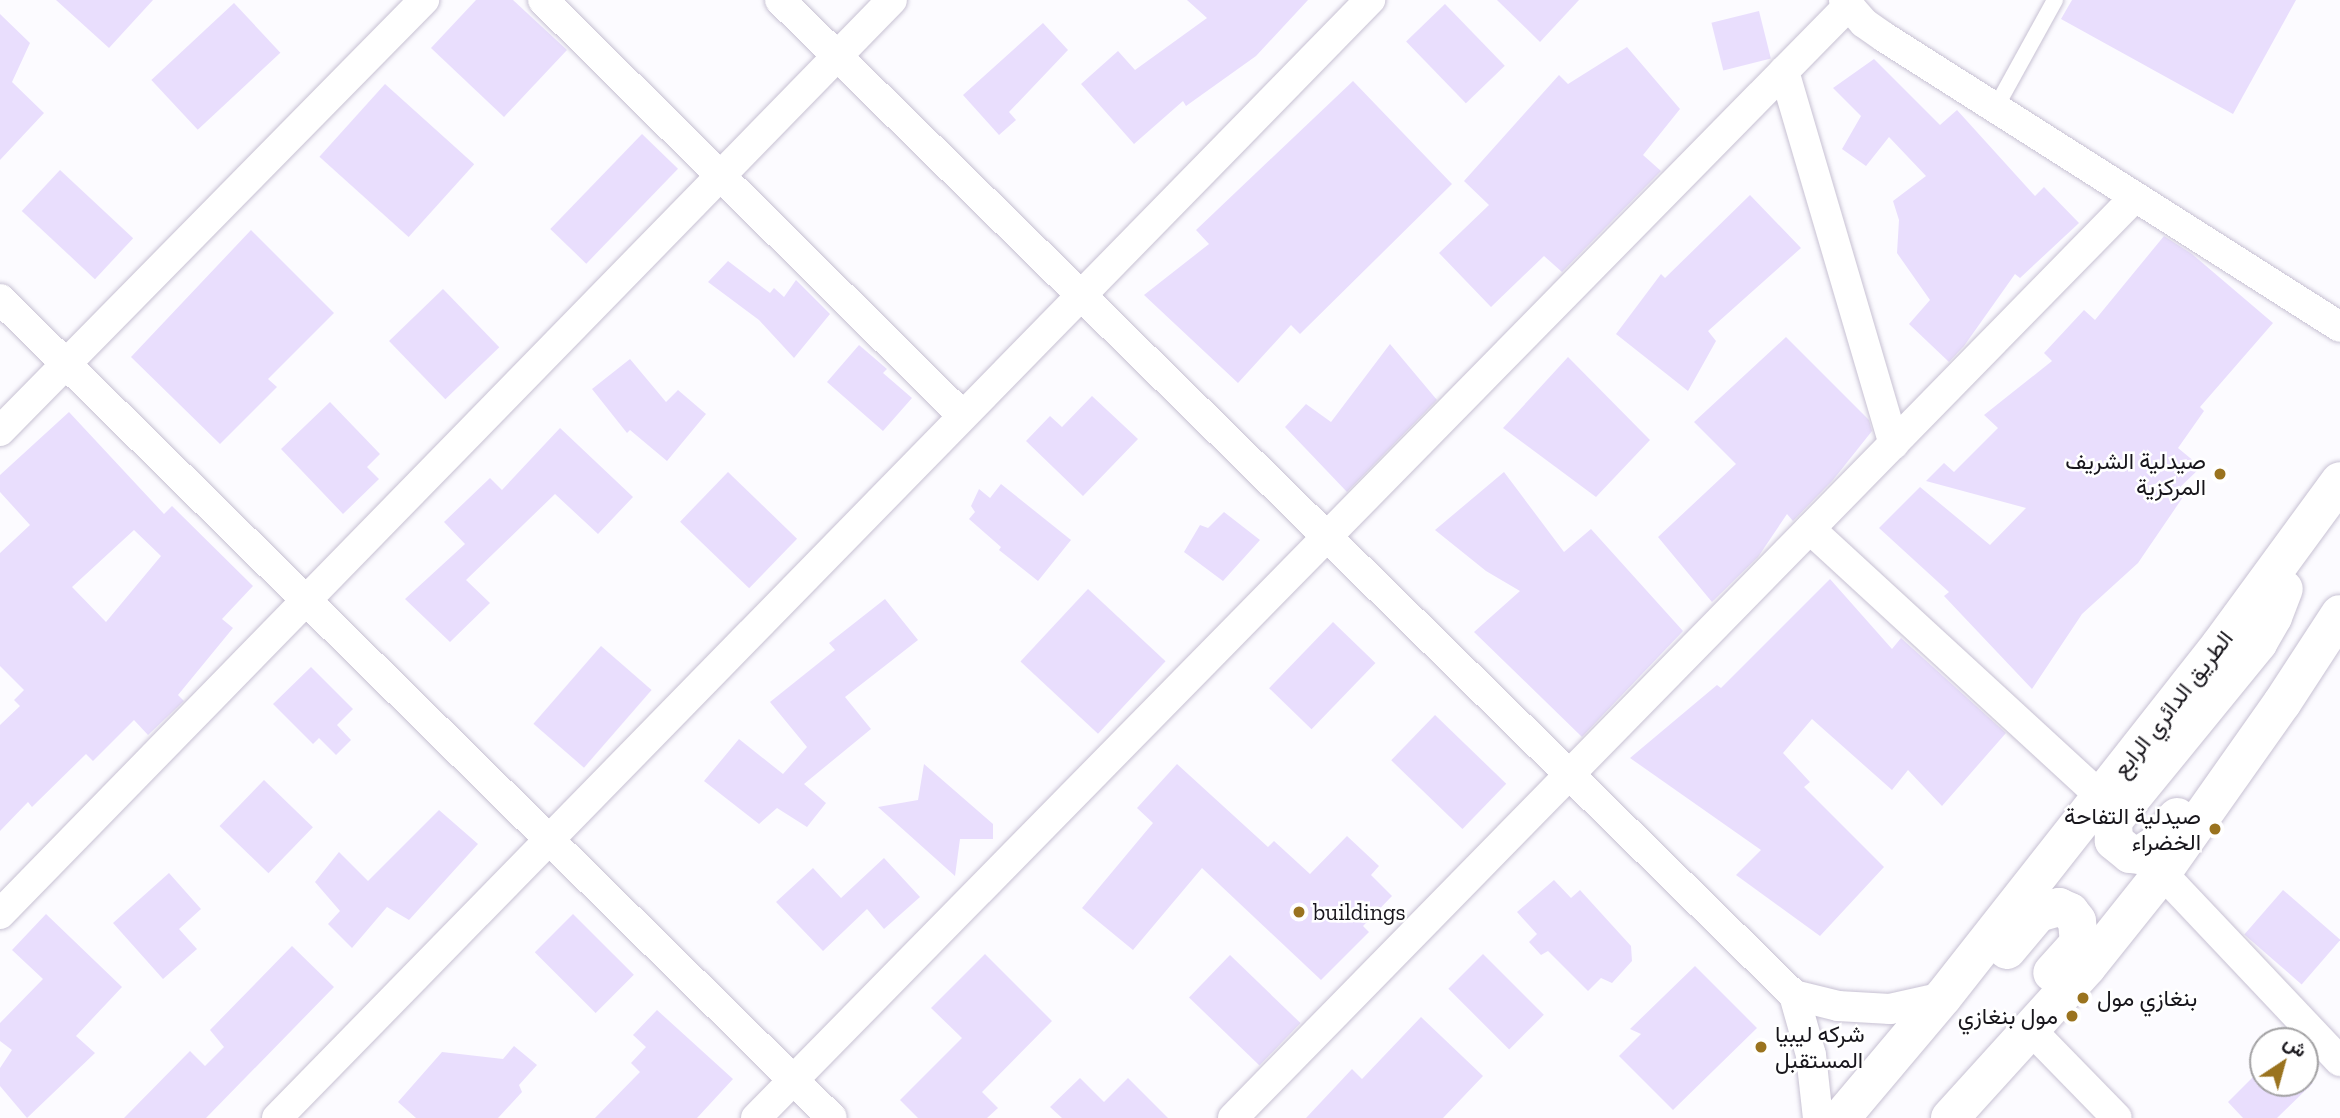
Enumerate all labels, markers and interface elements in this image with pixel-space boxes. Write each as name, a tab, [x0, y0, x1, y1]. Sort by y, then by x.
place label: صيدلية الشريف المركزية	[2065, 447, 2206, 501]
marker: صيدلية الشريف المركزية	[2212, 466, 2228, 482]
street label: الطريق الدائري الرابع	[2107, 625, 2239, 783]
place label: صيدلية التفاحة الخضراء	[2064, 802, 2201, 856]
marker: صيدلية التفاحة الخضراء	[2207, 821, 2223, 837]
place label: buildings	[1313, 898, 1406, 926]
marker: buildings	[1291, 904, 1307, 920]
place label: بنغازي مول	[2097, 984, 2197, 1012]
marker: بنغازي مول	[2075, 990, 2091, 1006]
place label: مول بنغازي	[1958, 1002, 2058, 1030]
marker: مول بنغازي	[2064, 1008, 2080, 1024]
place label: شركه ليبيا المستقبل	[1775, 1020, 1865, 1074]
north arrow	[2249, 1027, 2319, 1097]
text: ش	[2279, 1030, 2311, 1062]
marker: شركه ليبيا المستقبل	[1753, 1039, 1769, 1055]

